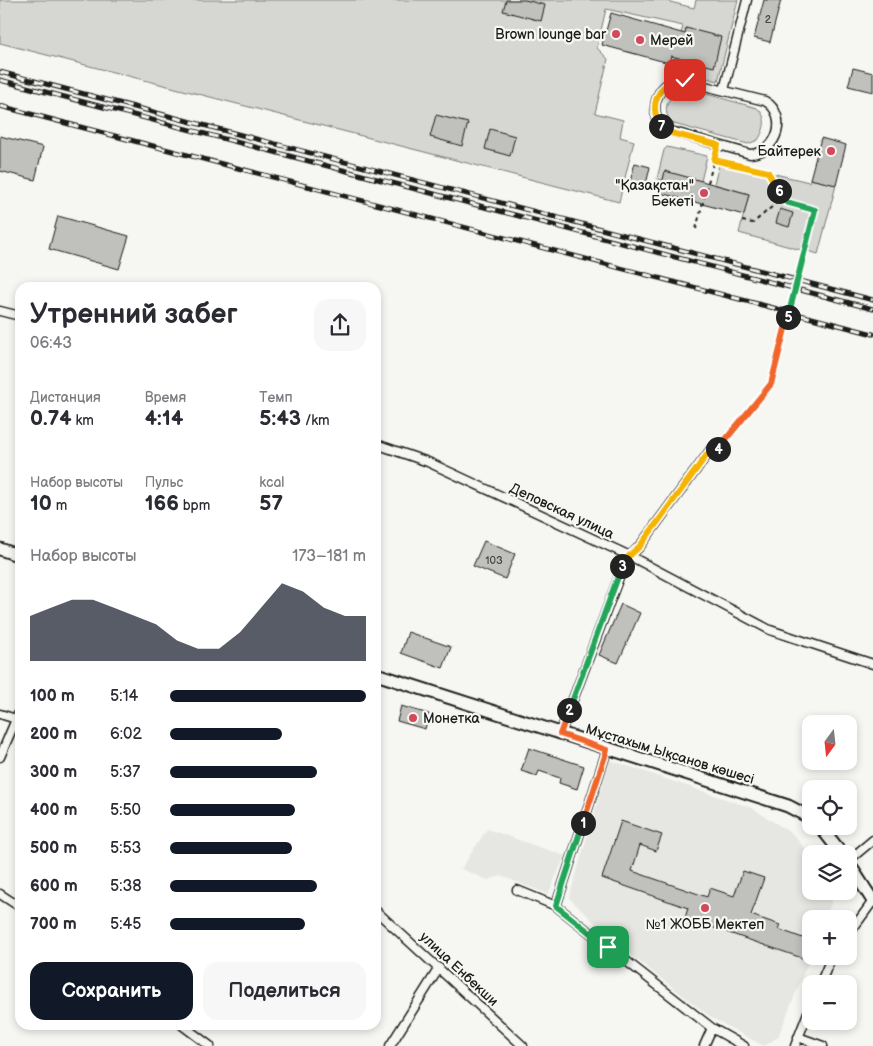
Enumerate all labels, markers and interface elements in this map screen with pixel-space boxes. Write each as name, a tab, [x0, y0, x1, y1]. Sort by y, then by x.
house number: 2	[765, 13, 772, 26]
place label: Brown lounge bar	[495, 26, 607, 43]
marker: Brown lounge bar	[610, 28, 622, 40]
place label: Мерей	[650, 32, 693, 49]
marker: Мерей	[634, 34, 646, 46]
pin	[664, 59, 706, 101]
icon: check	[671, 66, 699, 94]
pin: 7	[648, 114, 674, 138]
text: 7	[658, 118, 665, 135]
place label: Байтерек	[758, 143, 822, 160]
marker: Байтерек	[825, 145, 837, 157]
place label: "Қазақстан" Бекеті	[615, 177, 694, 210]
pin: 6	[766, 178, 792, 204]
text: 6	[775, 183, 784, 200]
marker: "Қазақстан" Бекеті	[698, 187, 710, 199]
text: Утренний забег	[30, 298, 238, 331]
button: share	[314, 299, 366, 351]
pin: 5	[776, 304, 800, 330]
text: 5	[784, 309, 793, 326]
text: 06:43	[30, 334, 72, 353]
text: Дистанция	[30, 389, 101, 406]
text: Время	[145, 389, 186, 406]
text: Темп	[259, 389, 293, 406]
text: 0.74	[30, 406, 72, 431]
text: 4:14	[145, 406, 183, 431]
text: 5:43	[259, 406, 301, 431]
text: km	[72, 412, 94, 429]
text: /km	[301, 412, 330, 429]
pin: 4	[706, 436, 730, 462]
text: 4	[714, 441, 723, 458]
text: Набор высоты	[30, 474, 123, 491]
text: Пульс	[145, 474, 183, 491]
text: kcal	[259, 474, 284, 491]
street label: Деповская улица	[507, 479, 617, 543]
text: 10	[30, 491, 52, 516]
text: 166	[145, 491, 179, 516]
text: 57	[259, 491, 283, 516]
text: m	[52, 497, 67, 514]
text: bpm	[179, 497, 210, 514]
text: Набор высоты	[30, 547, 137, 566]
text: 173–181 m	[292, 547, 366, 566]
house number: 103	[485, 554, 503, 567]
pin: 3	[610, 554, 634, 578]
text: 3	[618, 558, 627, 575]
text: 100 m	[30, 687, 75, 706]
text: 5:14	[110, 687, 138, 706]
pin: 2	[556, 698, 582, 722]
text: 2	[565, 702, 574, 719]
place label: Монетка	[423, 710, 480, 727]
marker: Монетка	[407, 712, 419, 724]
north arrow	[802, 715, 858, 770]
map controls	[802, 715, 857, 1030]
street label: Мұстахым Ықсанов көшесі	[584, 720, 756, 788]
text: 200 m	[30, 725, 77, 744]
text: 6:02	[110, 725, 142, 744]
text: 300 m	[30, 763, 77, 782]
text: 5:37	[110, 763, 140, 782]
button: locate	[802, 780, 857, 835]
text: 400 m	[30, 801, 77, 820]
text: 5:50	[110, 801, 141, 820]
pin: 1	[570, 810, 596, 836]
text: 1	[581, 815, 586, 832]
text: 500 m	[30, 839, 77, 858]
text: 5:53	[110, 839, 141, 858]
button: layers	[802, 845, 857, 900]
text: 600 m	[30, 877, 78, 896]
text: 5:38	[110, 877, 142, 896]
marker: №1 ЖОББ Мектеп	[699, 902, 711, 914]
button: +	[802, 910, 857, 965]
text: 700 m	[30, 915, 77, 934]
text: 5:45	[110, 915, 141, 934]
place label: №1 ЖОББ Мектеп	[646, 916, 764, 933]
pin	[587, 926, 629, 968]
street label: улица Енбекши	[416, 928, 502, 1010]
icon: arrive	[594, 933, 622, 961]
button: Сохранить	[30, 962, 193, 1020]
button: Поделиться	[203, 962, 366, 1020]
button: −	[802, 975, 857, 1030]

